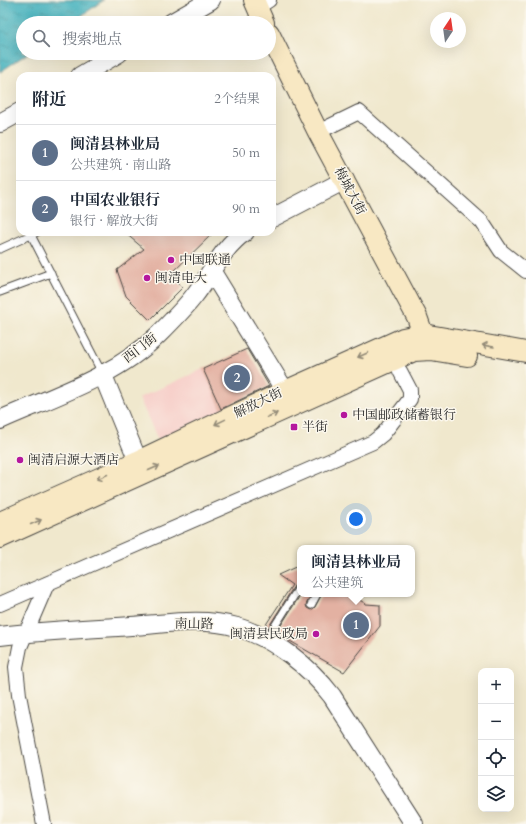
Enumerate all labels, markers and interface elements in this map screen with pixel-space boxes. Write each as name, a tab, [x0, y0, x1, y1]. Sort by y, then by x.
north arrow	[430, 12, 466, 48]
search box	[16, 16, 276, 60]
icon: search	[30, 27, 52, 49]
text: 搜索地点	[62, 29, 122, 49]
text: 附近	[32, 88, 66, 111]
text: 2个结果	[214, 90, 260, 108]
text: 闽清县林业局	[70, 134, 160, 154]
text: 1	[42, 144, 48, 162]
text: 50 m	[232, 144, 260, 162]
text: 公共建筑 · 南山路	[70, 156, 171, 174]
street label: 梅城大街	[330, 164, 370, 218]
text: 中国农业银行	[70, 190, 160, 210]
text: 2	[42, 200, 48, 218]
text: 90 m	[232, 200, 260, 218]
text: 银行 · 解放大街	[70, 212, 158, 230]
place label: 中国联通	[179, 251, 231, 269]
marker: 中国联通	[166, 255, 176, 265]
place label: 闽清电大	[155, 269, 207, 287]
marker: 闽清电大	[142, 273, 152, 283]
street label: 西门街	[119, 329, 161, 367]
one-way arrow	[482, 341, 495, 349]
one-way arrow	[357, 352, 369, 359]
pin: 2	[224, 363, 250, 393]
street label: 解放大街	[231, 384, 285, 422]
place label: 中国邮政储蓄银行	[352, 406, 456, 424]
marker: 中国邮政储蓄银行	[339, 410, 349, 420]
one-way arrow	[266, 411, 278, 418]
place label: 半街	[302, 418, 328, 436]
one-way arrow	[214, 419, 226, 426]
marker: 半街	[289, 422, 299, 432]
place label: 闽清启源大酒店	[28, 451, 119, 469]
marker: 闽清启源大酒店	[15, 455, 25, 465]
one-way arrow	[148, 464, 160, 472]
one-way arrow	[96, 474, 108, 481]
your location	[346, 509, 366, 529]
one-way arrow	[29, 518, 41, 525]
popup	[297, 545, 415, 597]
text: 闽清县林业局	[311, 552, 401, 572]
text: 公共建筑	[311, 574, 363, 592]
pin: 1	[343, 610, 369, 640]
street label: 南山路	[174, 615, 214, 633]
place label: 闽清县民政局	[230, 625, 308, 643]
marker: 闽清县民政局	[311, 629, 321, 639]
map controls	[478, 668, 514, 812]
button: +	[478, 668, 514, 704]
button: −	[478, 704, 514, 740]
button: locate	[478, 740, 514, 776]
button: layers	[478, 776, 514, 812]

